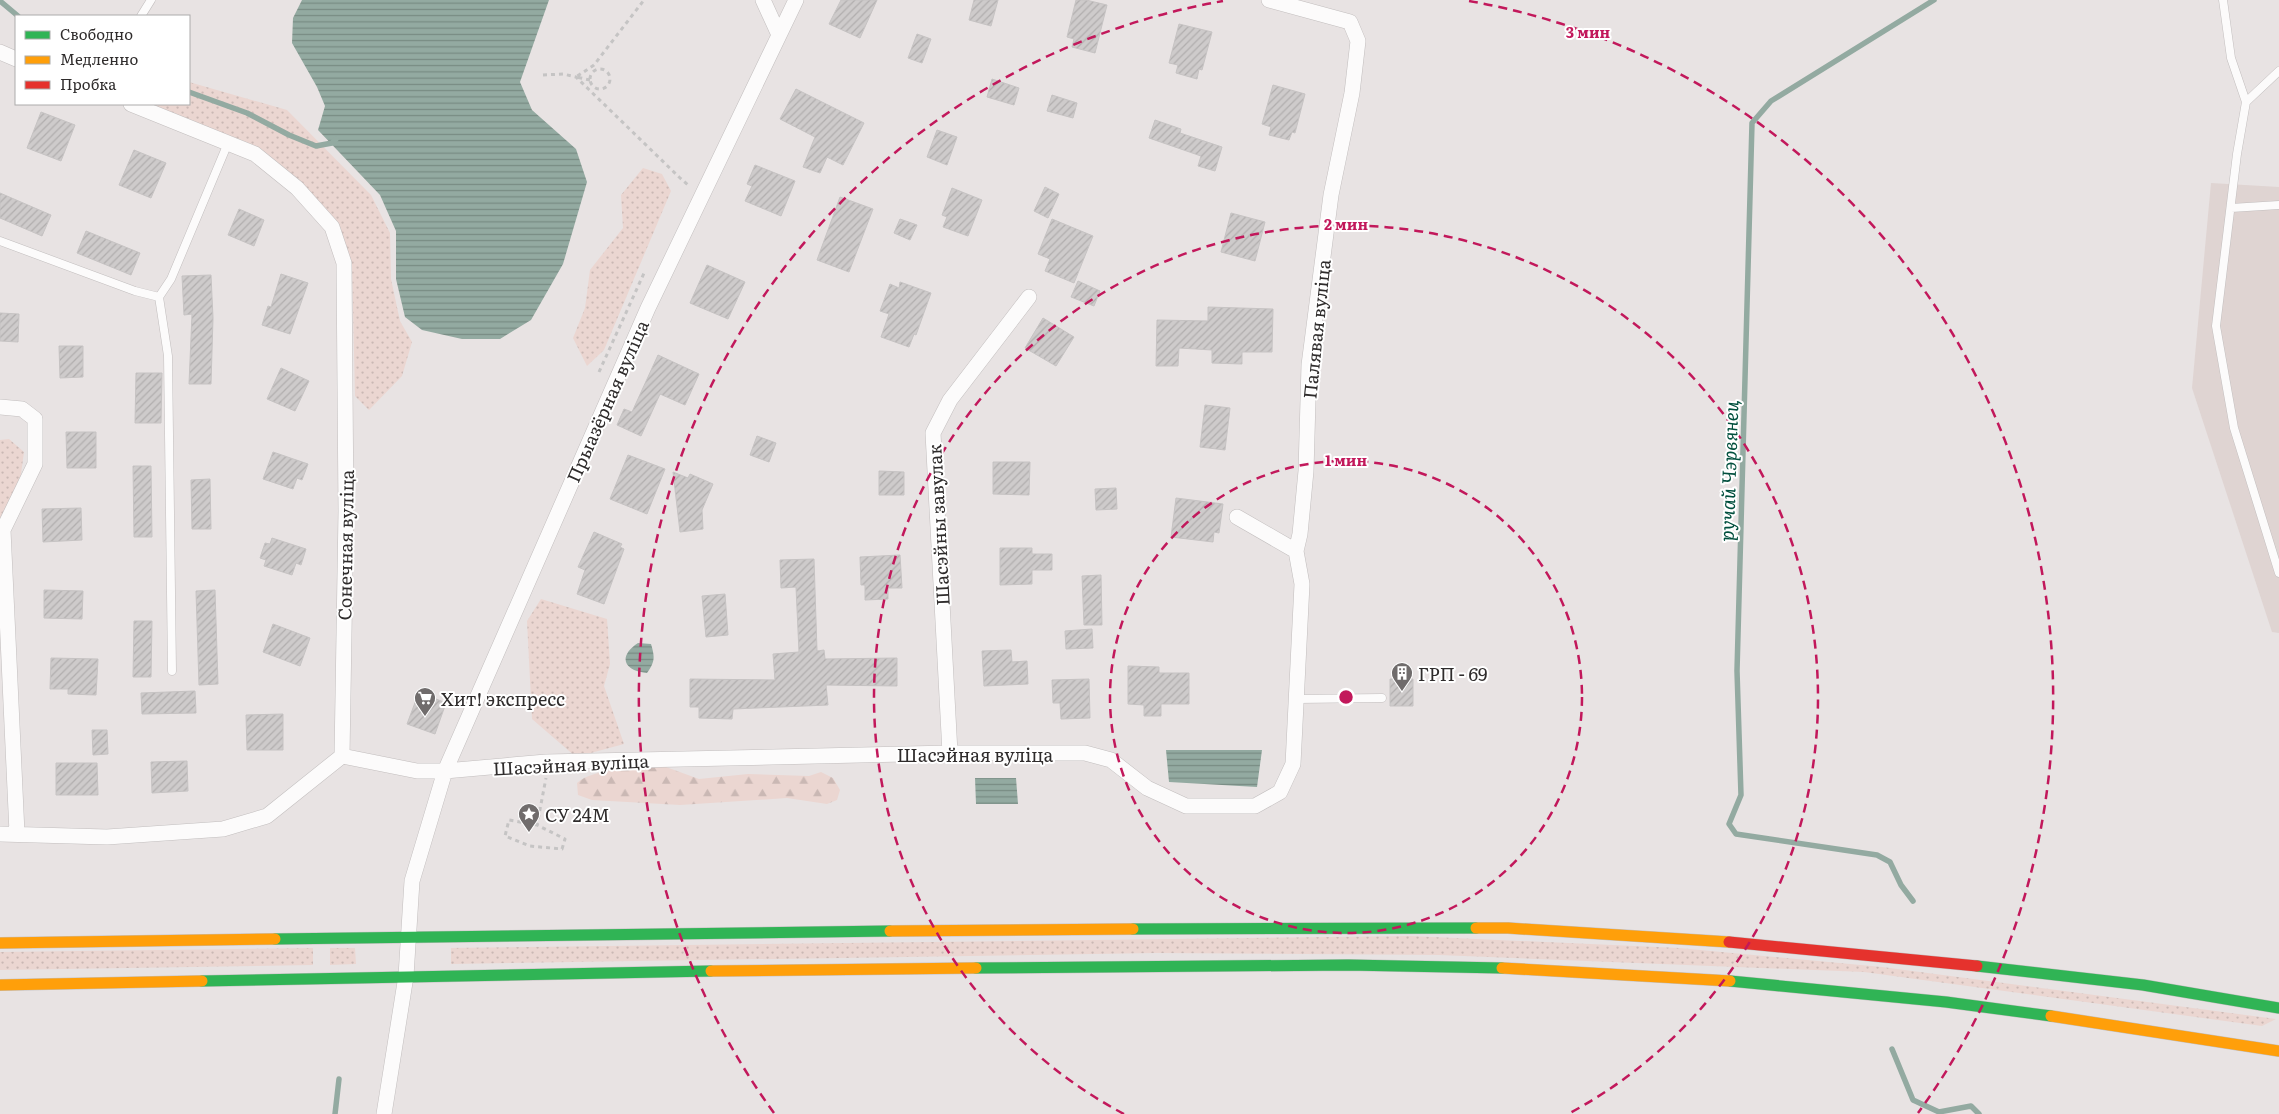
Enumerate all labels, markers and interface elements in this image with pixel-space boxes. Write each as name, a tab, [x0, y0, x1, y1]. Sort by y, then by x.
legend	[15, 15, 190, 105]
text: 3 мин	[1566, 20, 1611, 43]
text: Свободно	[60, 22, 133, 45]
text: Медленно	[60, 47, 138, 70]
text: Пробка	[60, 72, 117, 95]
text: 2 мин	[1324, 212, 1368, 235]
street label: Палявая вуліца	[1295, 258, 1337, 400]
street label: Прыазёрная вуліца	[559, 315, 655, 487]
water label: ручай Чэрвянец	[1712, 400, 1744, 542]
street label: Шасэйны завулак	[920, 443, 956, 606]
text: 1 мин	[1325, 448, 1367, 471]
street label: Сонечная вуліца	[330, 469, 360, 621]
place label: ГРП - 69	[1418, 660, 1487, 687]
building icon: ГРП - 69	[1390, 661, 1414, 692]
place label: Хит! экспресс	[441, 685, 565, 712]
supermarket icon: Хит! экспресс	[413, 686, 437, 717]
centre of rings	[1337, 688, 1355, 706]
street label: Шасэйная вуліца	[897, 741, 1053, 768]
street label: Шасэйная вуліца	[492, 746, 650, 782]
place label: СУ 24М	[545, 801, 610, 828]
place icon: СУ 24М	[517, 802, 541, 833]

